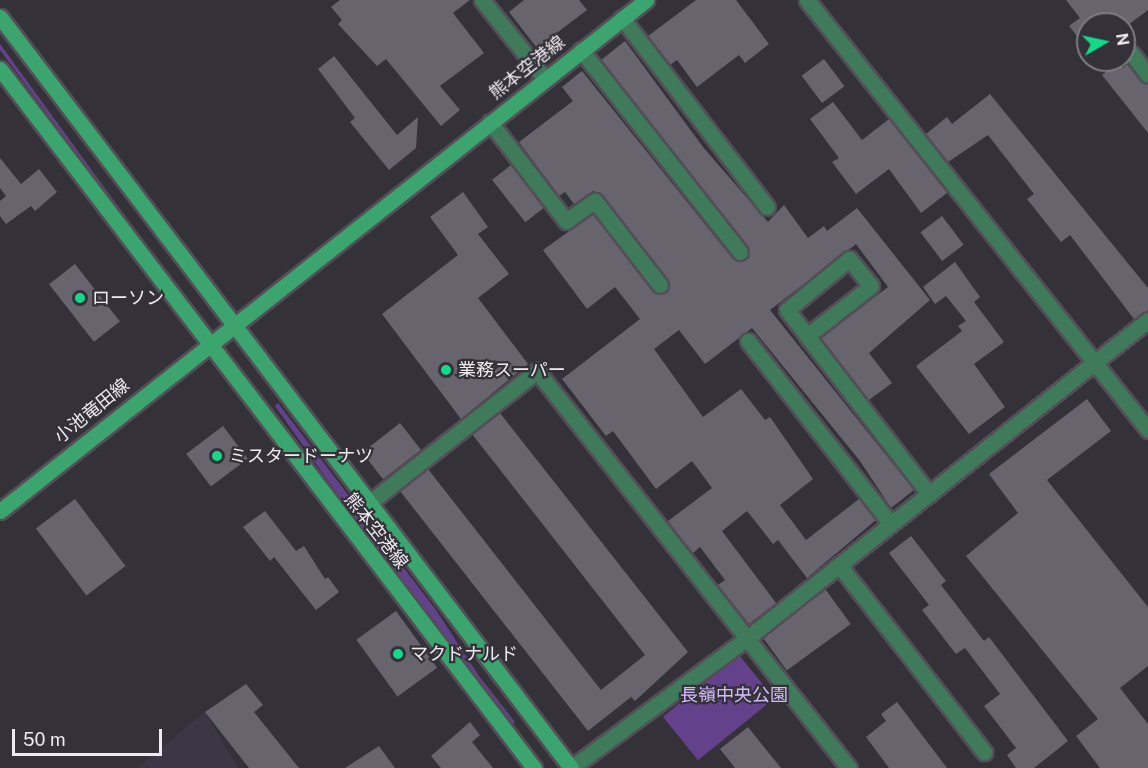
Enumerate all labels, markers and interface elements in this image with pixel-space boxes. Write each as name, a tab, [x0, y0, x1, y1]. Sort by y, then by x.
north arrow	[1076, 12, 1136, 72]
street label: 熊本空港線	[485, 32, 569, 104]
text: N	[1112, 32, 1133, 47]
place label: ローソン	[92, 287, 164, 309]
marker: ローソン	[73, 291, 87, 305]
place label: 業務スーパー	[458, 359, 566, 381]
marker: 業務スーパー	[439, 363, 453, 377]
street label: 小池竜田線	[50, 374, 134, 448]
place label: ミスタードーナツ	[229, 445, 373, 467]
marker: ミスタードーナツ	[210, 449, 224, 463]
street label: 熊本空港線	[340, 489, 412, 573]
place label: マクドナルド	[410, 643, 518, 665]
marker: マクドナルド	[391, 647, 405, 661]
park label: 長嶺中央公園	[680, 684, 788, 706]
scale bar	[15, 717, 165, 755]
text: 50 m	[23, 729, 66, 750]

